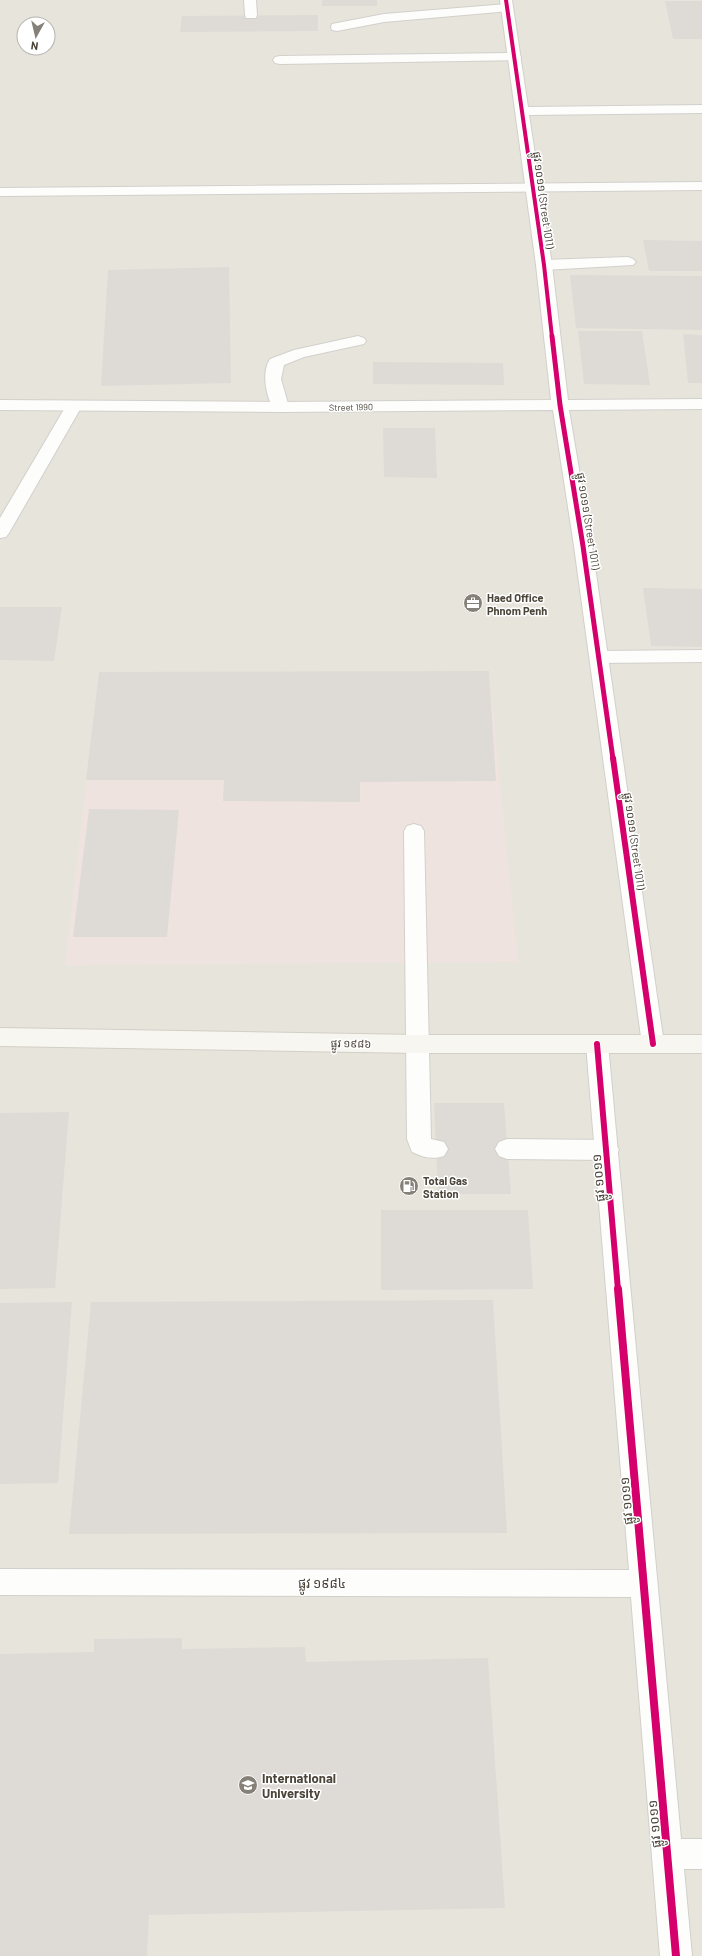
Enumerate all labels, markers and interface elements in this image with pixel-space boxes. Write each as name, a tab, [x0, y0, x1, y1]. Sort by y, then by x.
north arrow	[16, 16, 56, 56]
text: N	[30, 39, 39, 53]
street label: ផ្លូវ ១០១១ (Street 1011)	[527, 150, 557, 250]
street label: Street 1990	[329, 401, 373, 413]
street label: ផ្លូវ ១០១១ (Street 1011)	[571, 471, 603, 571]
place label: Haed Office Phnom Penh	[487, 591, 547, 617]
office icon: Haed Office Phnom Penh	[462, 592, 484, 614]
street label: ផ្លូវ ១០១១ (Street 1011)	[618, 791, 648, 891]
street label: ផ្លូវ ១៩៨៦	[330, 1036, 371, 1054]
street label: ផ្លូវ ១០១១	[588, 1153, 612, 1203]
place label: Total Gas Station	[423, 1174, 468, 1200]
fuel station icon: Total Gas Station	[398, 1175, 420, 1197]
street label: ផ្លូវ ១០១១	[616, 1476, 640, 1526]
street label: ផ្លូវ ១៩៨៤	[298, 1575, 346, 1595]
place label: International University	[262, 1770, 336, 1801]
school or university icon: International University	[237, 1774, 259, 1796]
street label: ផ្លូវ ១០១១	[644, 1799, 668, 1849]

